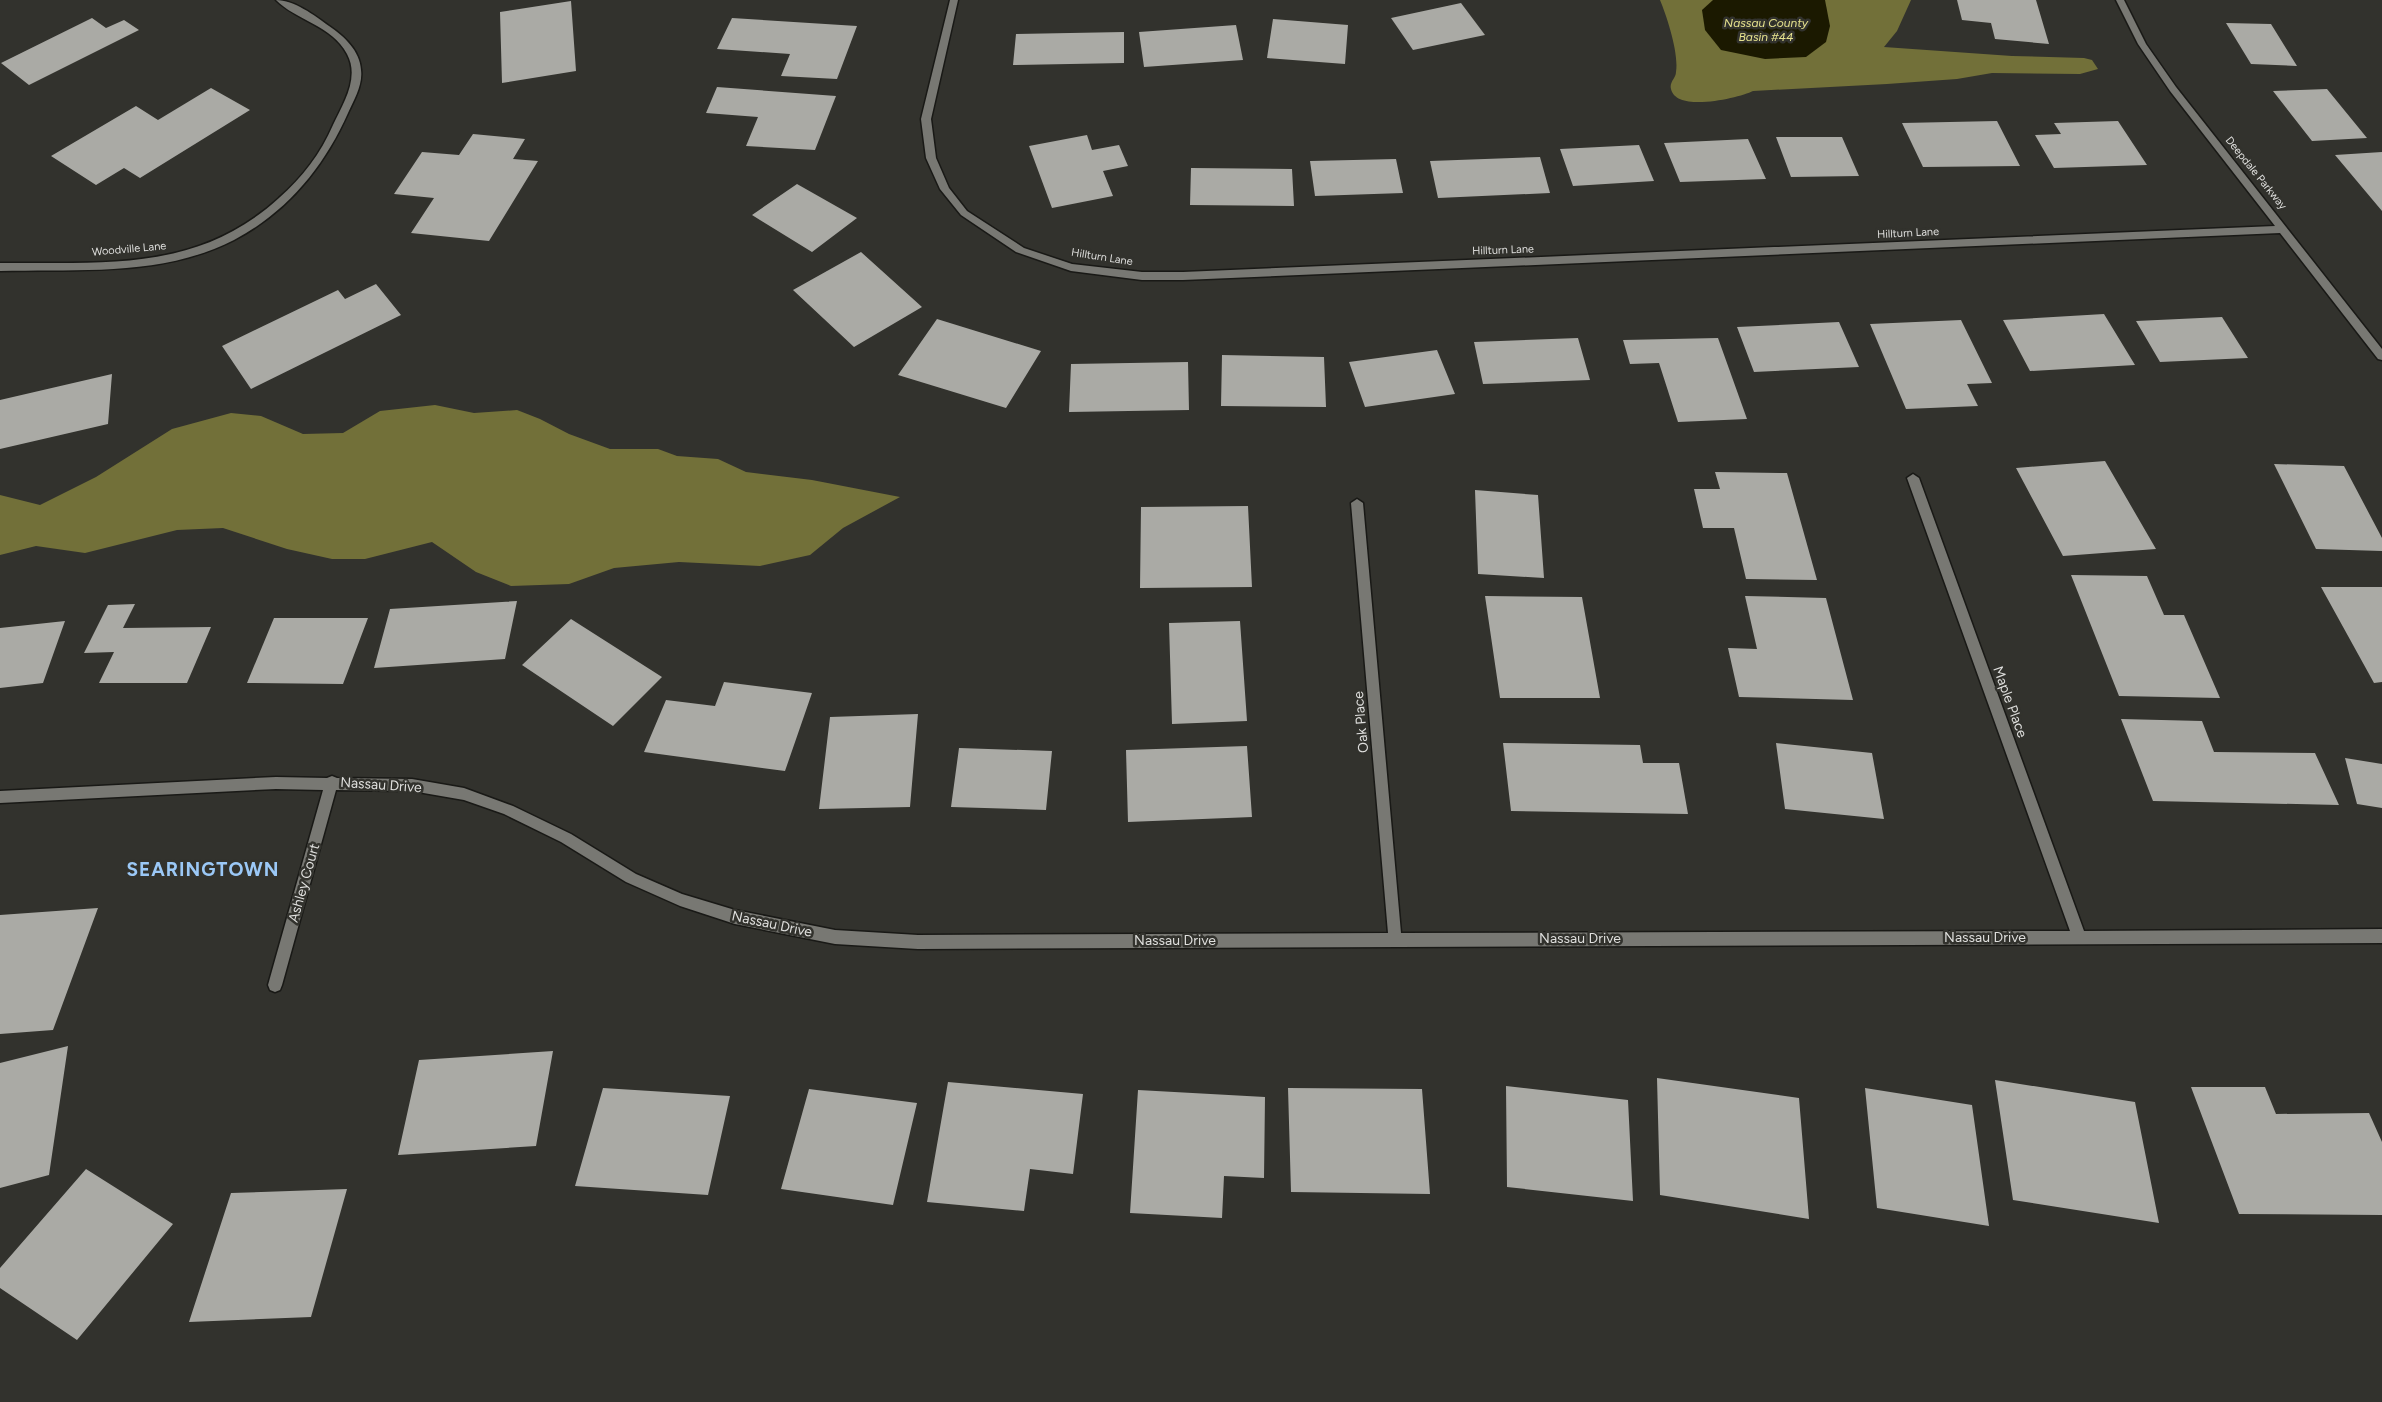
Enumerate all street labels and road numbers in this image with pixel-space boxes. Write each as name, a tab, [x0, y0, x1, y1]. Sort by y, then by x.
street label: Deepdale Parkway	[2223, 134, 2290, 212]
street label: Hillturn Lane	[1877, 225, 1939, 241]
street label: Woodville Lane	[91, 239, 167, 259]
street label: Hillturn Lane	[1472, 242, 1534, 258]
street label: Hillturn Lane	[1070, 246, 1134, 268]
street label: Maple Place	[1989, 664, 2031, 740]
street label: Oak Place	[1350, 690, 1372, 754]
street label: Nassau Drive	[340, 774, 423, 796]
street label: Ashley Court	[285, 842, 323, 924]
street label: Nassau Drive	[730, 907, 814, 941]
street label: Nassau Drive	[1944, 929, 2026, 946]
street label: Nassau Drive	[1539, 930, 1621, 947]
street label: Nassau Drive	[1134, 932, 1216, 949]

